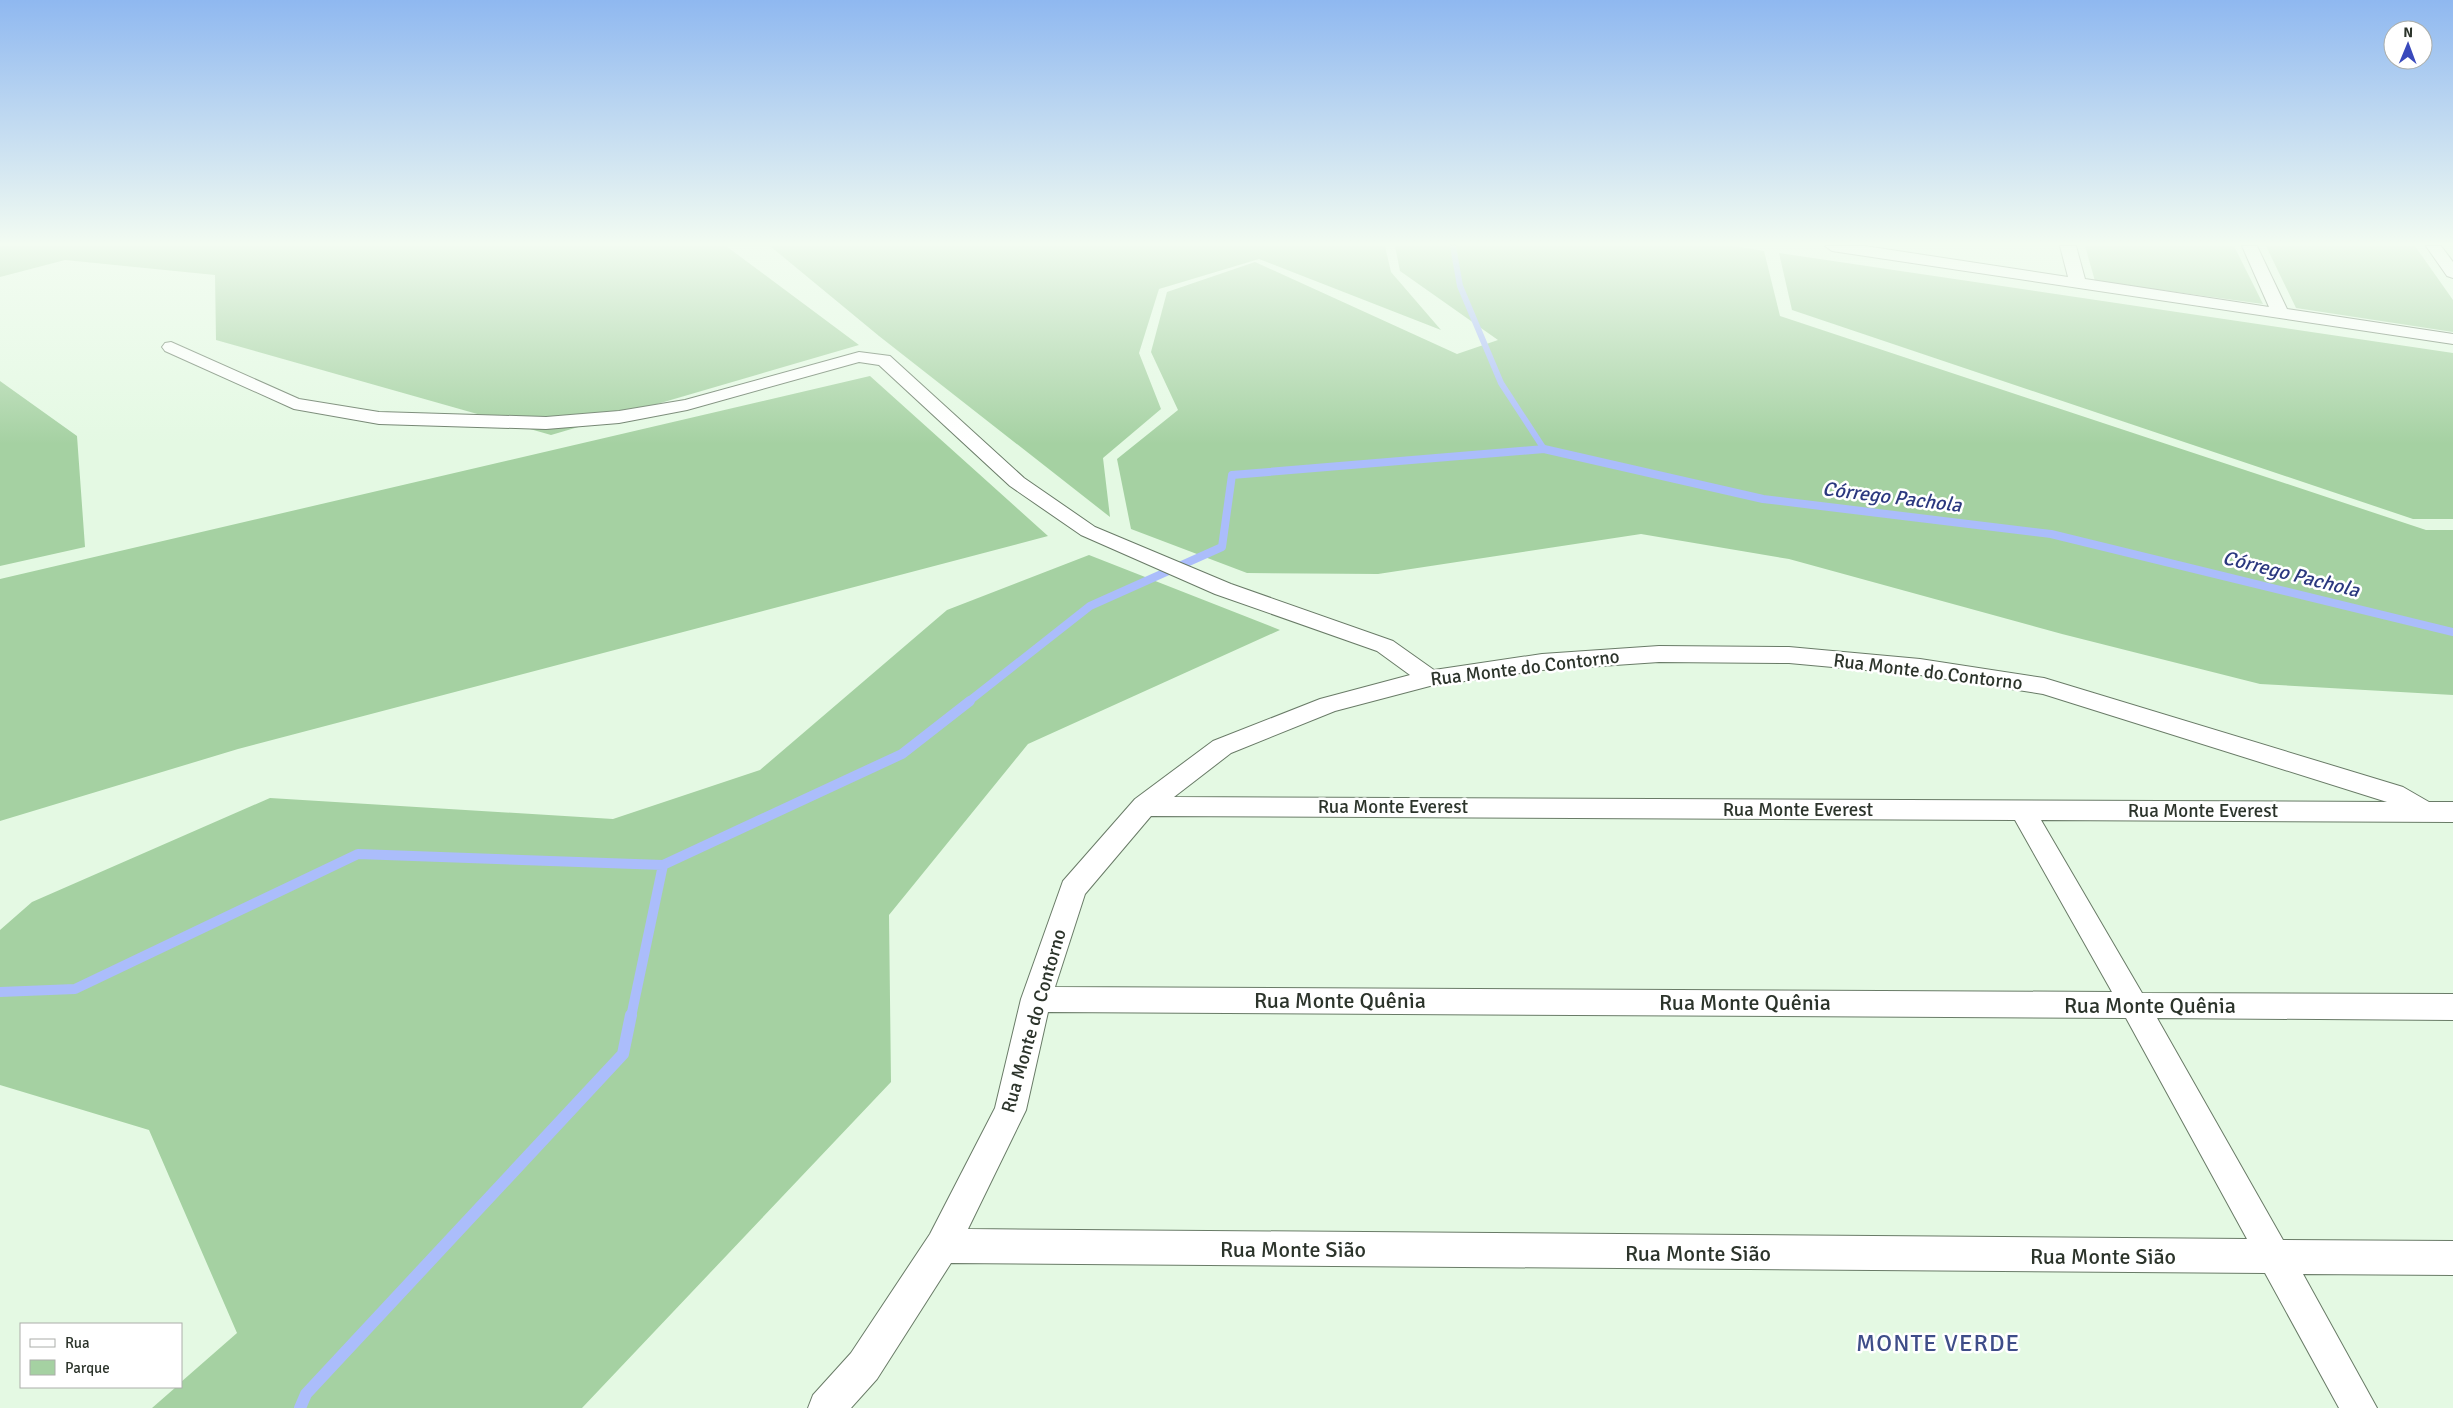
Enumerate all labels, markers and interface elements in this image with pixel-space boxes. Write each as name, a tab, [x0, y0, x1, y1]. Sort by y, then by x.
north arrow	[2383, 20, 2433, 70]
text: N	[2403, 24, 2413, 41]
water label: Córrego Pachola	[1821, 476, 1964, 518]
water label: Córrego Pachola	[2220, 545, 2363, 603]
street label: Rua Monte do Contorno	[1429, 644, 1621, 692]
street label: Rua Monte do Contorno	[1832, 648, 2024, 696]
street label: Rua Monte Everest	[1318, 795, 1469, 819]
street label: Rua Monte Everest	[1723, 798, 1874, 822]
street label: Rua Monte Everest	[2128, 799, 2279, 823]
street label: Rua Monte do Contorno	[996, 926, 1072, 1116]
street label: Rua Monte Quênia	[1254, 987, 1426, 1014]
street label: Rua Monte Quênia	[1659, 989, 1831, 1016]
street label: Rua Monte Quênia	[2064, 992, 2236, 1019]
street label: Rua Monte Sião	[1220, 1236, 1366, 1263]
street label: Rua Monte Sião	[1625, 1240, 1771, 1267]
street label: Rua Monte Sião	[2030, 1243, 2176, 1270]
legend	[20, 1323, 182, 1388]
district label: MONTE VERDE	[1856, 1328, 2020, 1358]
text: Rua	[65, 1334, 90, 1352]
text: Parque	[65, 1359, 110, 1377]

